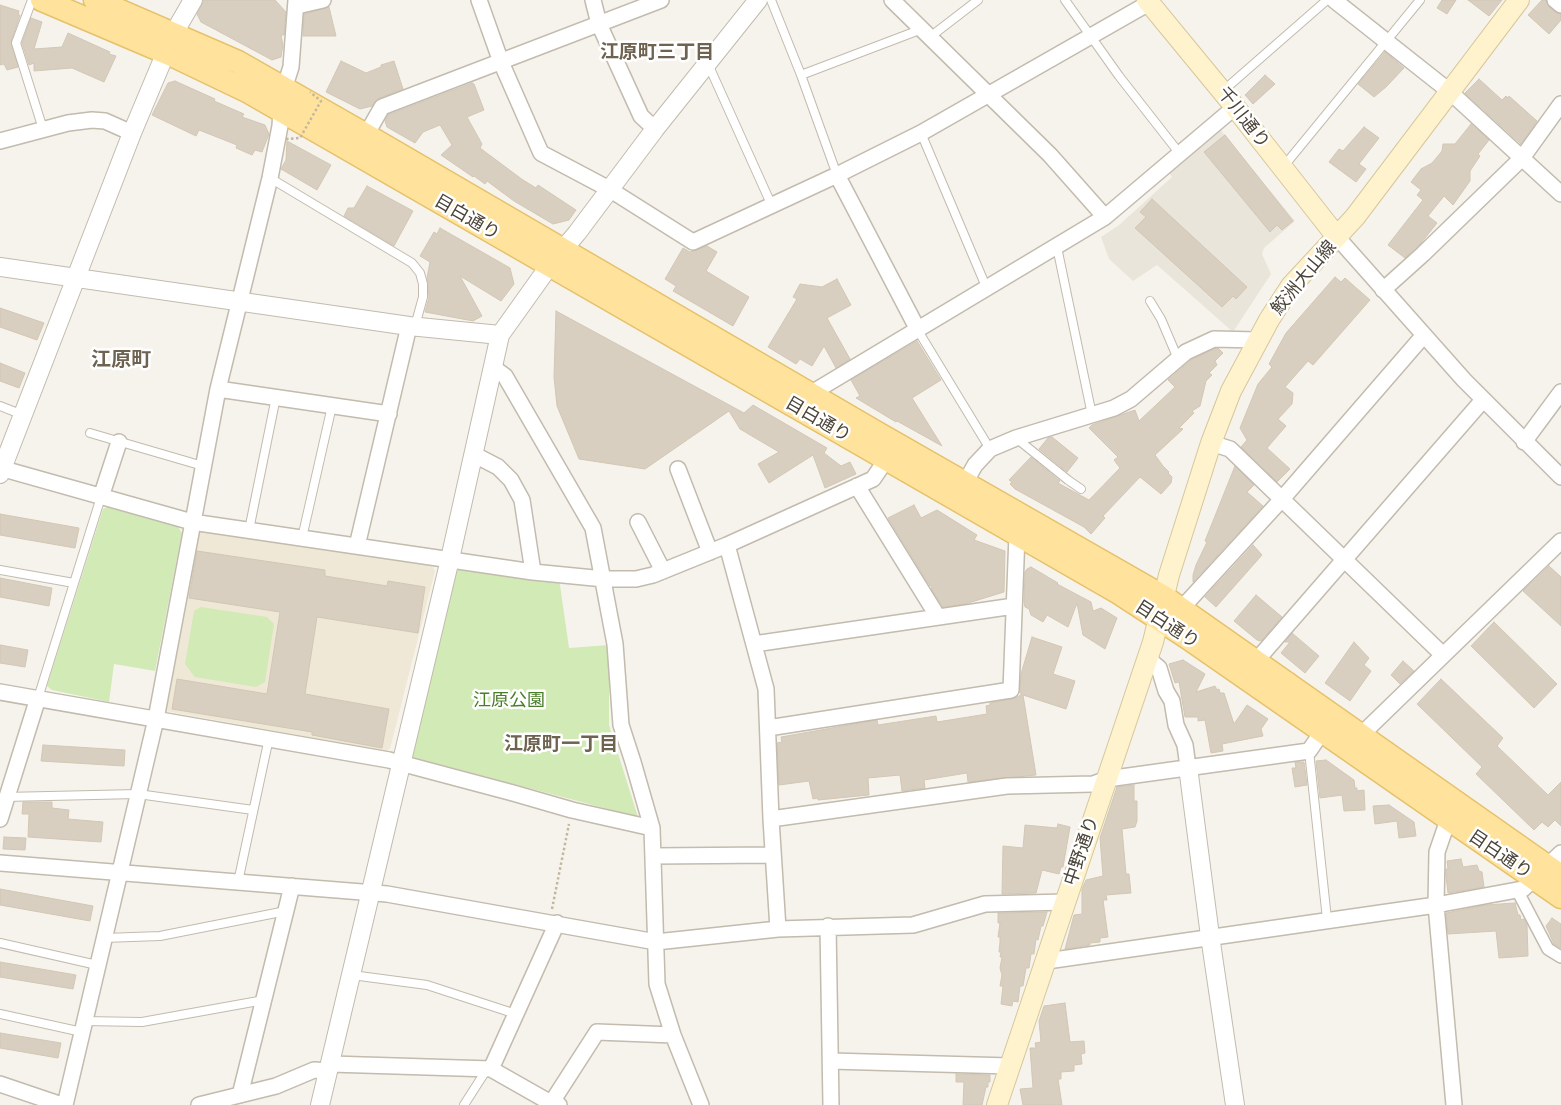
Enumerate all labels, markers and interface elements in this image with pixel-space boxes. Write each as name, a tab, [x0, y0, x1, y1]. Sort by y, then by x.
district label: 江原町三丁目	[600, 42, 714, 64]
street label: 千川通り	[1212, 83, 1274, 153]
street label: 目白通り	[430, 191, 504, 245]
street label: 鮫洲大山線	[1267, 237, 1341, 319]
district label: 江原町	[91, 348, 151, 372]
street label: 目白通り	[781, 393, 855, 447]
street label: 目白通り	[1131, 596, 1203, 654]
park label: 江原公園	[473, 690, 545, 712]
district label: 江原町一丁目	[504, 734, 618, 756]
street label: 中野通り	[1060, 813, 1104, 889]
street label: 目白通り	[1464, 826, 1536, 884]

